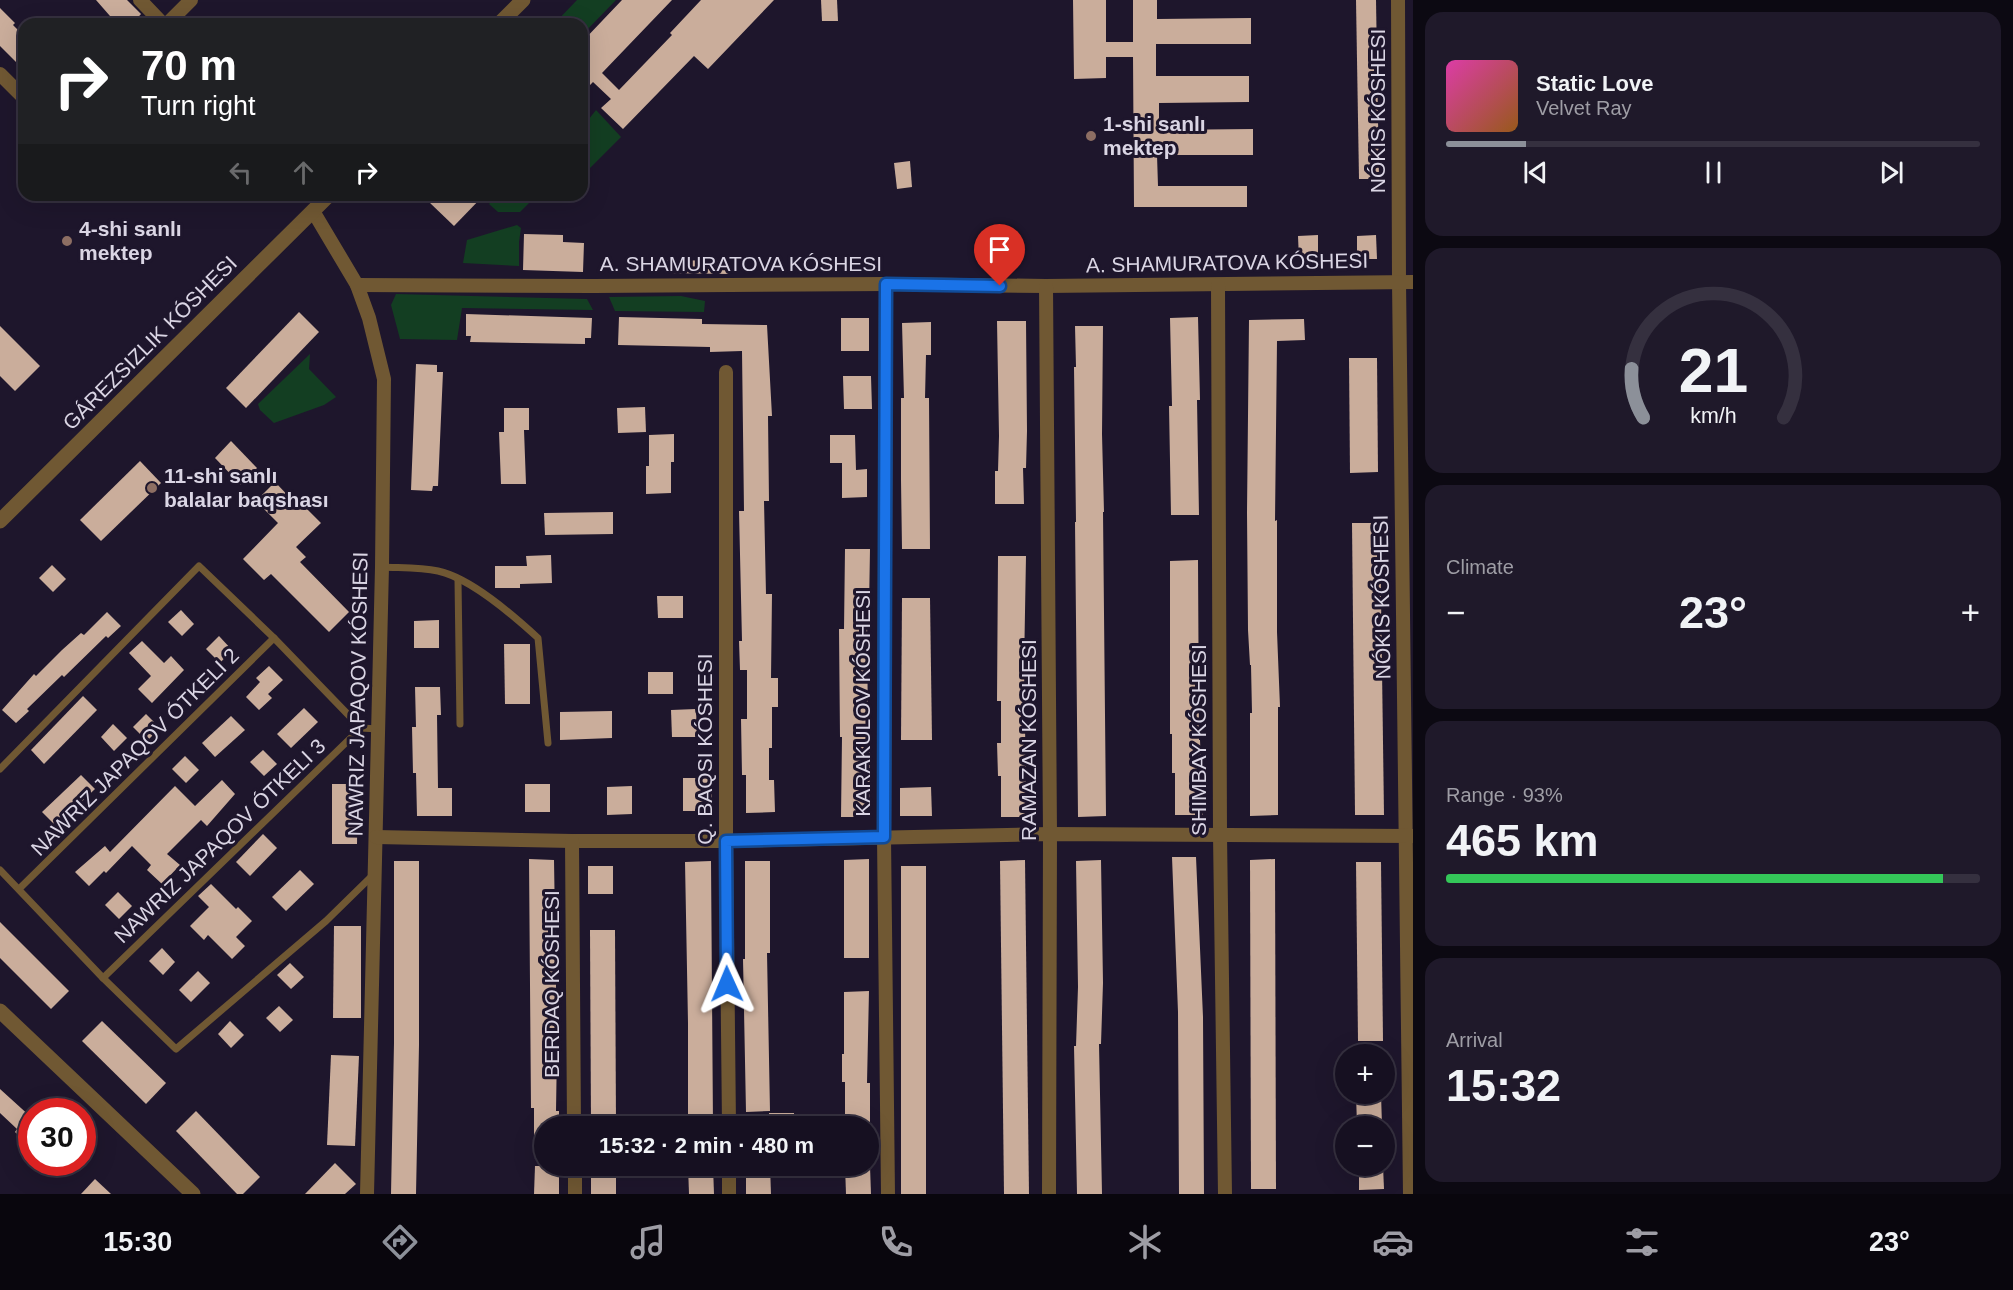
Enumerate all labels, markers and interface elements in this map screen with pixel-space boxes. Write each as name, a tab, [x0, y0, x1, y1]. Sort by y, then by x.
street label: NÓKIS KÓSHESI	[1366, 29, 1389, 193]
icon: right	[42, 42, 120, 120]
text: 70 m	[141, 42, 237, 89]
text: Static Love	[1536, 71, 1653, 96]
text: Turn right	[141, 91, 256, 121]
text: Velvet Ray	[1536, 97, 1632, 119]
place label: 1-shi sanlı mektep	[1103, 112, 1206, 159]
marker: 1-shi sanlı mektep	[1084, 129, 1098, 143]
icon: left	[224, 156, 257, 189]
icon: ahead	[287, 156, 320, 189]
icon: right	[350, 156, 383, 189]
icon: previous	[1519, 156, 1552, 189]
icon: pause	[1697, 156, 1730, 189]
icon: next	[1875, 156, 1908, 189]
place label: 4-shi sanlı mektep	[79, 217, 182, 264]
pin	[974, 224, 1025, 286]
icon: arrive	[983, 233, 1016, 266]
marker: 4-shi sanlı mektep	[60, 234, 74, 248]
street label: A. SHAMURATOVA KÓSHESI	[1086, 249, 1368, 276]
street label: GÁREZSIZLIK KÓSHESI	[58, 251, 241, 434]
street label: A. SHAMURATOVA KÓSHESI	[600, 252, 882, 275]
text: 21	[1678, 336, 1748, 405]
text: km/h	[1690, 404, 1736, 428]
place label: 11-shi sanlı balalar baqshası	[164, 464, 329, 511]
marker: 11-shi sanlı balalar baqshası	[145, 481, 159, 495]
street label: NÓKIS KÓSHESI	[1369, 515, 1394, 679]
street label: NAWRIZ JAPAQOV KÓSHESI	[344, 551, 371, 837]
text: Climate	[1446, 556, 1514, 578]
text: 23°	[1679, 587, 1747, 638]
street label: KARAKULOV KÓSHESI	[851, 589, 874, 817]
text: −	[1446, 594, 1465, 631]
text: +	[1961, 594, 1980, 631]
street label: RAMAZAN KÓSHESI	[1017, 639, 1040, 841]
street label: NAWRIZ JAPAQOV ÓTKELI 2	[26, 643, 243, 860]
street label: SHIMBAY KÓSHESI	[1187, 644, 1210, 836]
street label: Q. BAQSI KÓSHESI	[693, 653, 716, 845]
street label: NAWRIZ JAPAQOV ÓTKELI 3	[110, 734, 330, 947]
text: Range · 93%	[1446, 784, 1563, 806]
text: 465 km	[1446, 815, 1599, 866]
street label: BERDAQ KÓSHESI	[540, 890, 563, 1078]
position arrow	[695, 952, 759, 1016]
text: Arrival	[1446, 1029, 1503, 1051]
map controls	[1335, 1044, 1395, 1176]
button: +	[1335, 1044, 1395, 1104]
text: 15:32	[1446, 1060, 1561, 1111]
speed limit sign: 30	[18, 1098, 96, 1176]
button: −	[1335, 1116, 1395, 1176]
text: 15:32 · 2 min · 480 m	[599, 1133, 814, 1158]
icon: directions	[379, 1221, 421, 1263]
icon: music	[627, 1221, 669, 1263]
icon: phone	[875, 1221, 917, 1263]
icon: climate	[1124, 1221, 1166, 1263]
icon: car	[1372, 1221, 1414, 1263]
icon: filters	[1621, 1221, 1663, 1263]
text: 15:30	[103, 1227, 172, 1257]
text: 23°	[1869, 1227, 1910, 1257]

